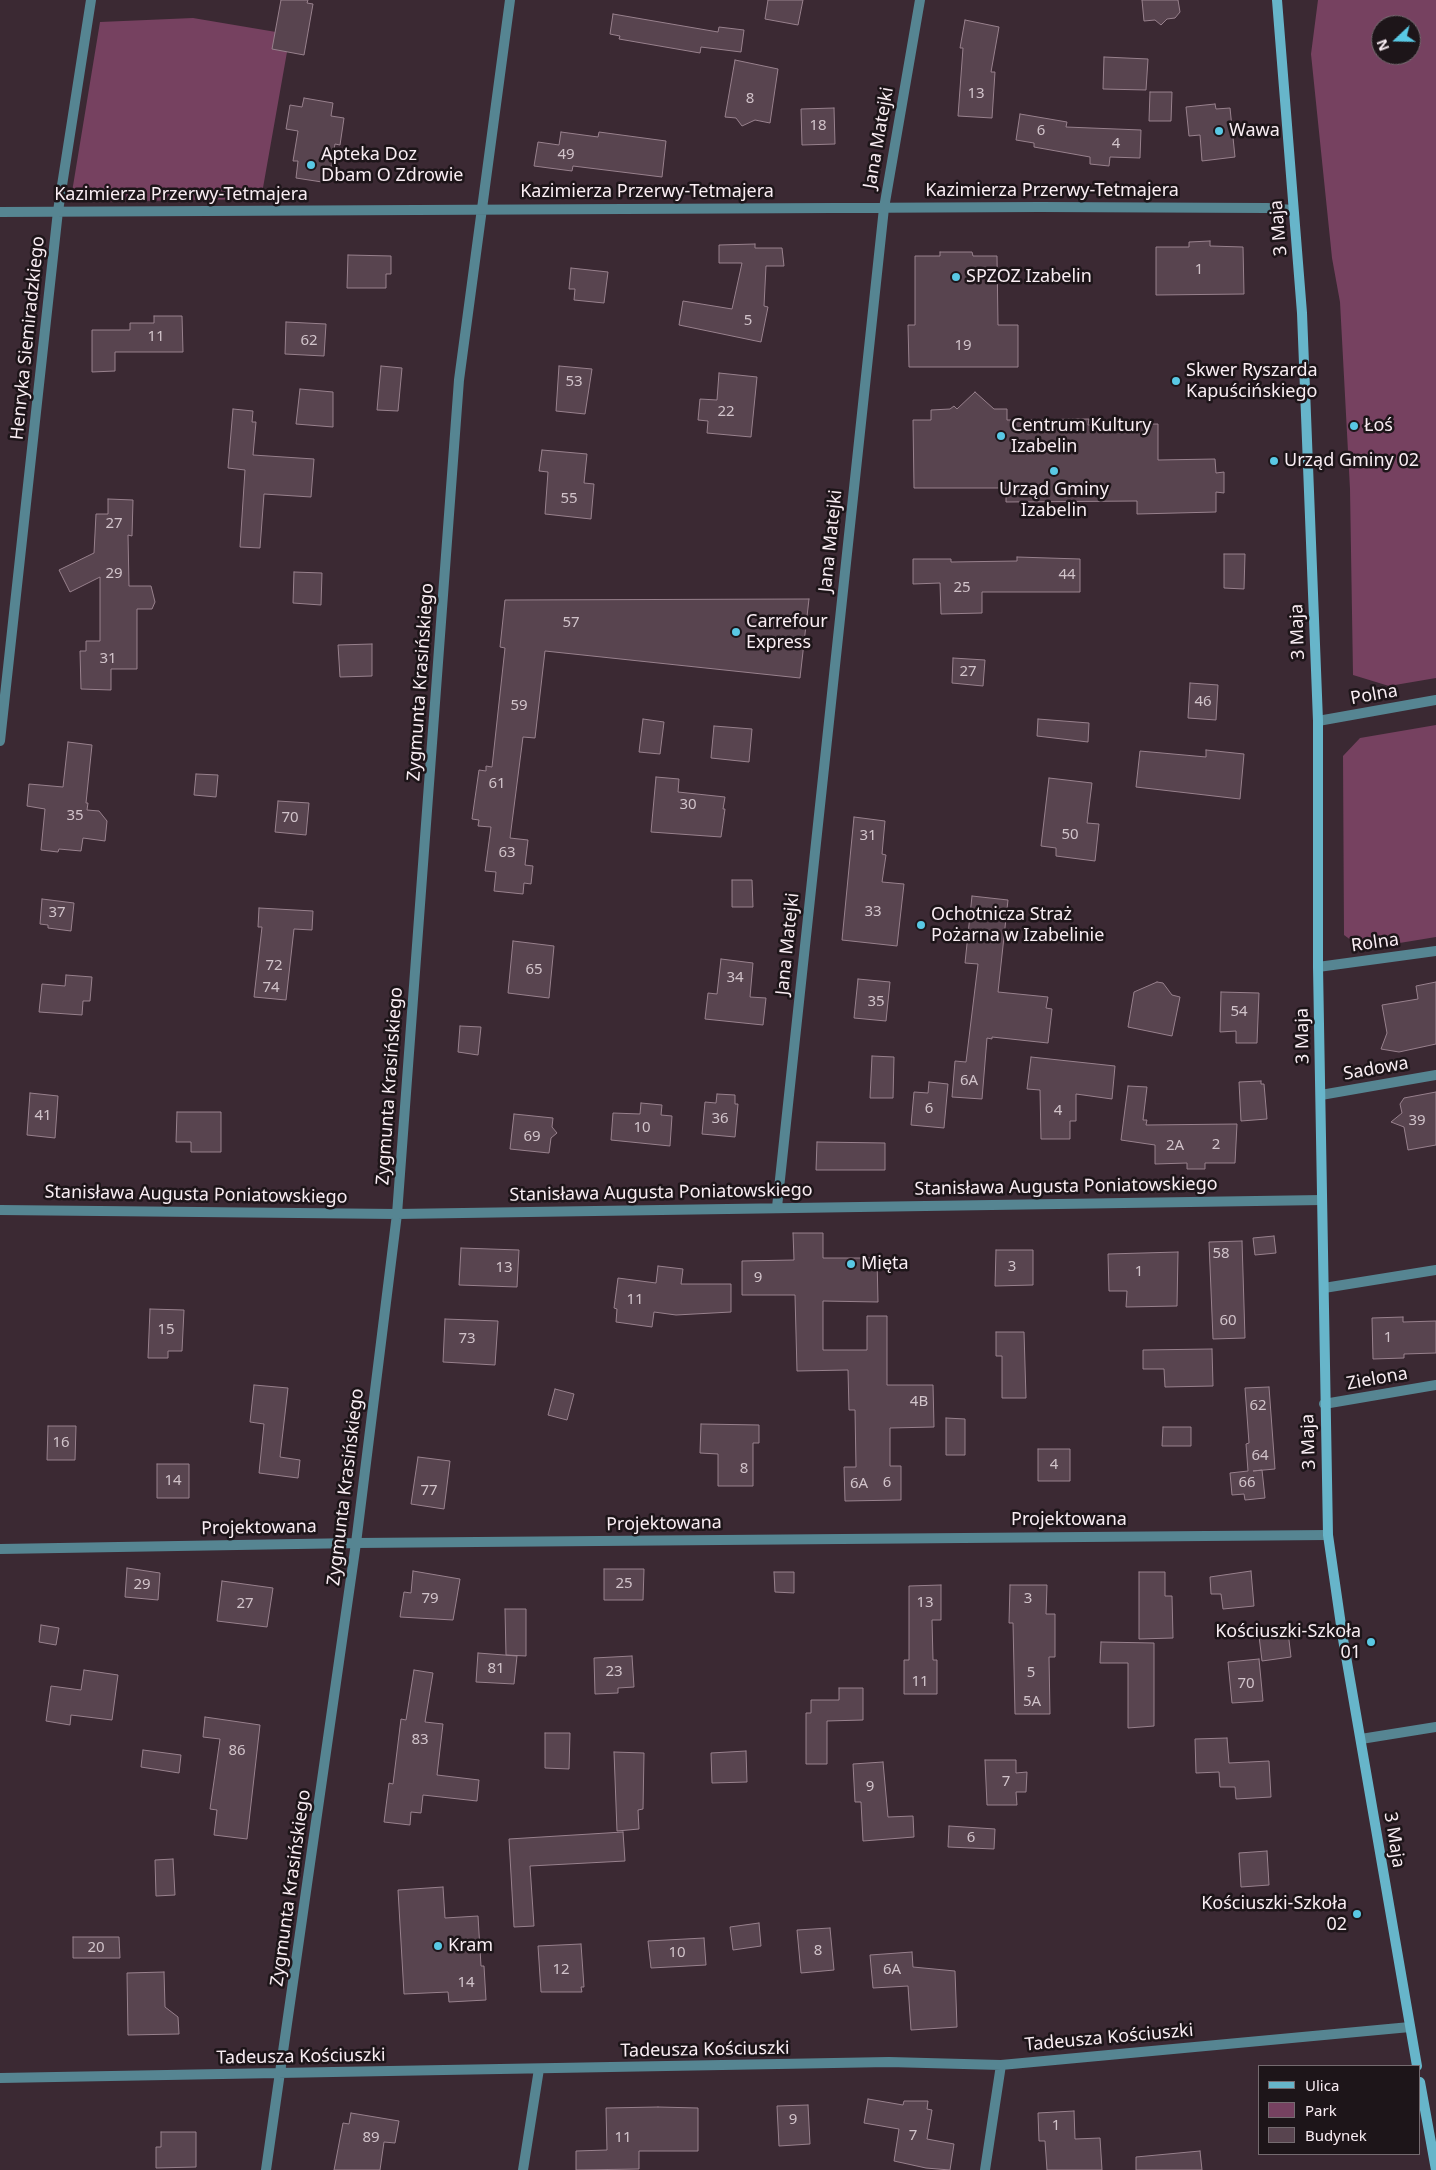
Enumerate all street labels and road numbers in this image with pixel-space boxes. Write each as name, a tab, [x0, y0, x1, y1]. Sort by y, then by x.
street label: Jana Matejki	[859, 85, 899, 191]
street label: Kazimierza Przerwy-Tetmajera	[925, 180, 1179, 202]
street label: Kazimierza Przerwy-Tetmajera	[520, 181, 774, 203]
street label: Kazimierza Przerwy-Tetmajera	[54, 184, 308, 206]
street label: 3 Maja	[1266, 199, 1292, 257]
street label: Henryka Siemiradzkiego	[7, 235, 49, 441]
street label: Jana Matejki	[815, 489, 847, 593]
street label: Zygmunta Krasińskiego	[403, 582, 439, 782]
street label: 3 Maja	[1286, 604, 1310, 660]
street label: Polna	[1349, 680, 1399, 710]
street label: Jana Matejki	[772, 892, 804, 996]
street label: Rolna	[1350, 929, 1400, 957]
street label: Zygmunta Krasińskiego	[372, 986, 408, 1186]
street label: 3 Maja	[1292, 1008, 1314, 1064]
street label: Sadowa	[1342, 1053, 1410, 1085]
street label: Stanisława Augusta Poniatowskiego	[914, 1174, 1218, 1200]
street label: Stanisława Augusta Poniatowskiego	[509, 1180, 813, 1206]
street label: Stanisława Augusta Poniatowskiego	[44, 1182, 348, 1208]
street label: Zielona	[1345, 1363, 1409, 1395]
street label: Zygmunta Krasińskiego	[323, 1387, 369, 1587]
street label: 3 Maja	[1297, 1414, 1321, 1470]
street label: Projektowana	[1011, 1509, 1127, 1531]
street label: Projektowana	[606, 1512, 722, 1536]
street label: Projektowana	[201, 1516, 317, 1540]
street label: Zygmunta Krasińskiego	[266, 1788, 316, 1988]
street label: 3 Maja	[1379, 1811, 1409, 1869]
street label: Tadeusza Kościuszki	[1024, 2020, 1194, 2056]
street label: Tadeusza Kościuszki	[620, 2038, 790, 2062]
street label: Tadeusza Kościuszki	[216, 2045, 386, 2069]

